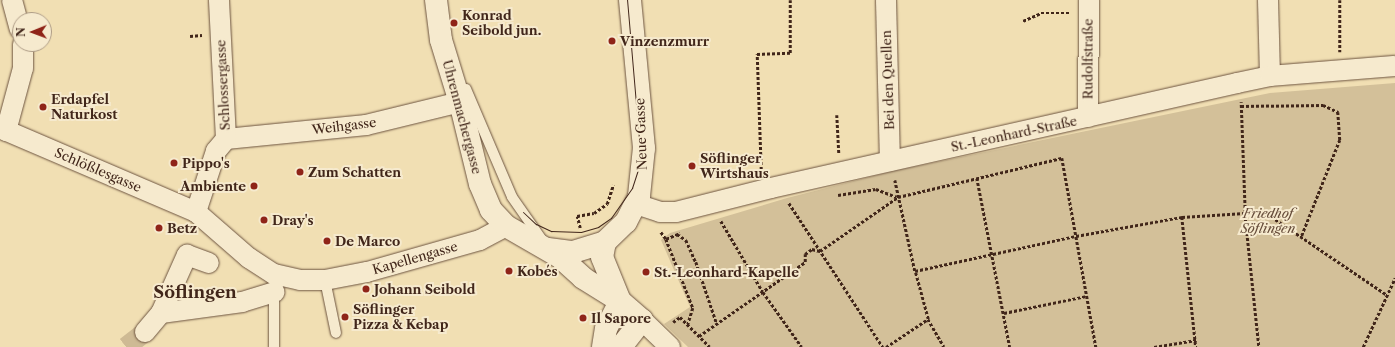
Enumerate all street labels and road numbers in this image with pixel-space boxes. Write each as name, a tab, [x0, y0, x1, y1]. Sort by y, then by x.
street label: Rudolfstraße	[1080, 19, 1096, 99]
street label: Bei den Quellen	[878, 30, 898, 130]
street label: Schlossergasse	[213, 39, 233, 131]
street label: Uhrenmachergasse	[439, 58, 485, 176]
street label: Neue Gasse	[632, 98, 650, 170]
street label: St.-Leonhard-Straße	[949, 113, 1079, 155]
street label: Weihgasse	[311, 114, 377, 138]
street label: Schlößlesgasse	[52, 145, 144, 195]
street label: Kapellengasse	[371, 238, 459, 278]

